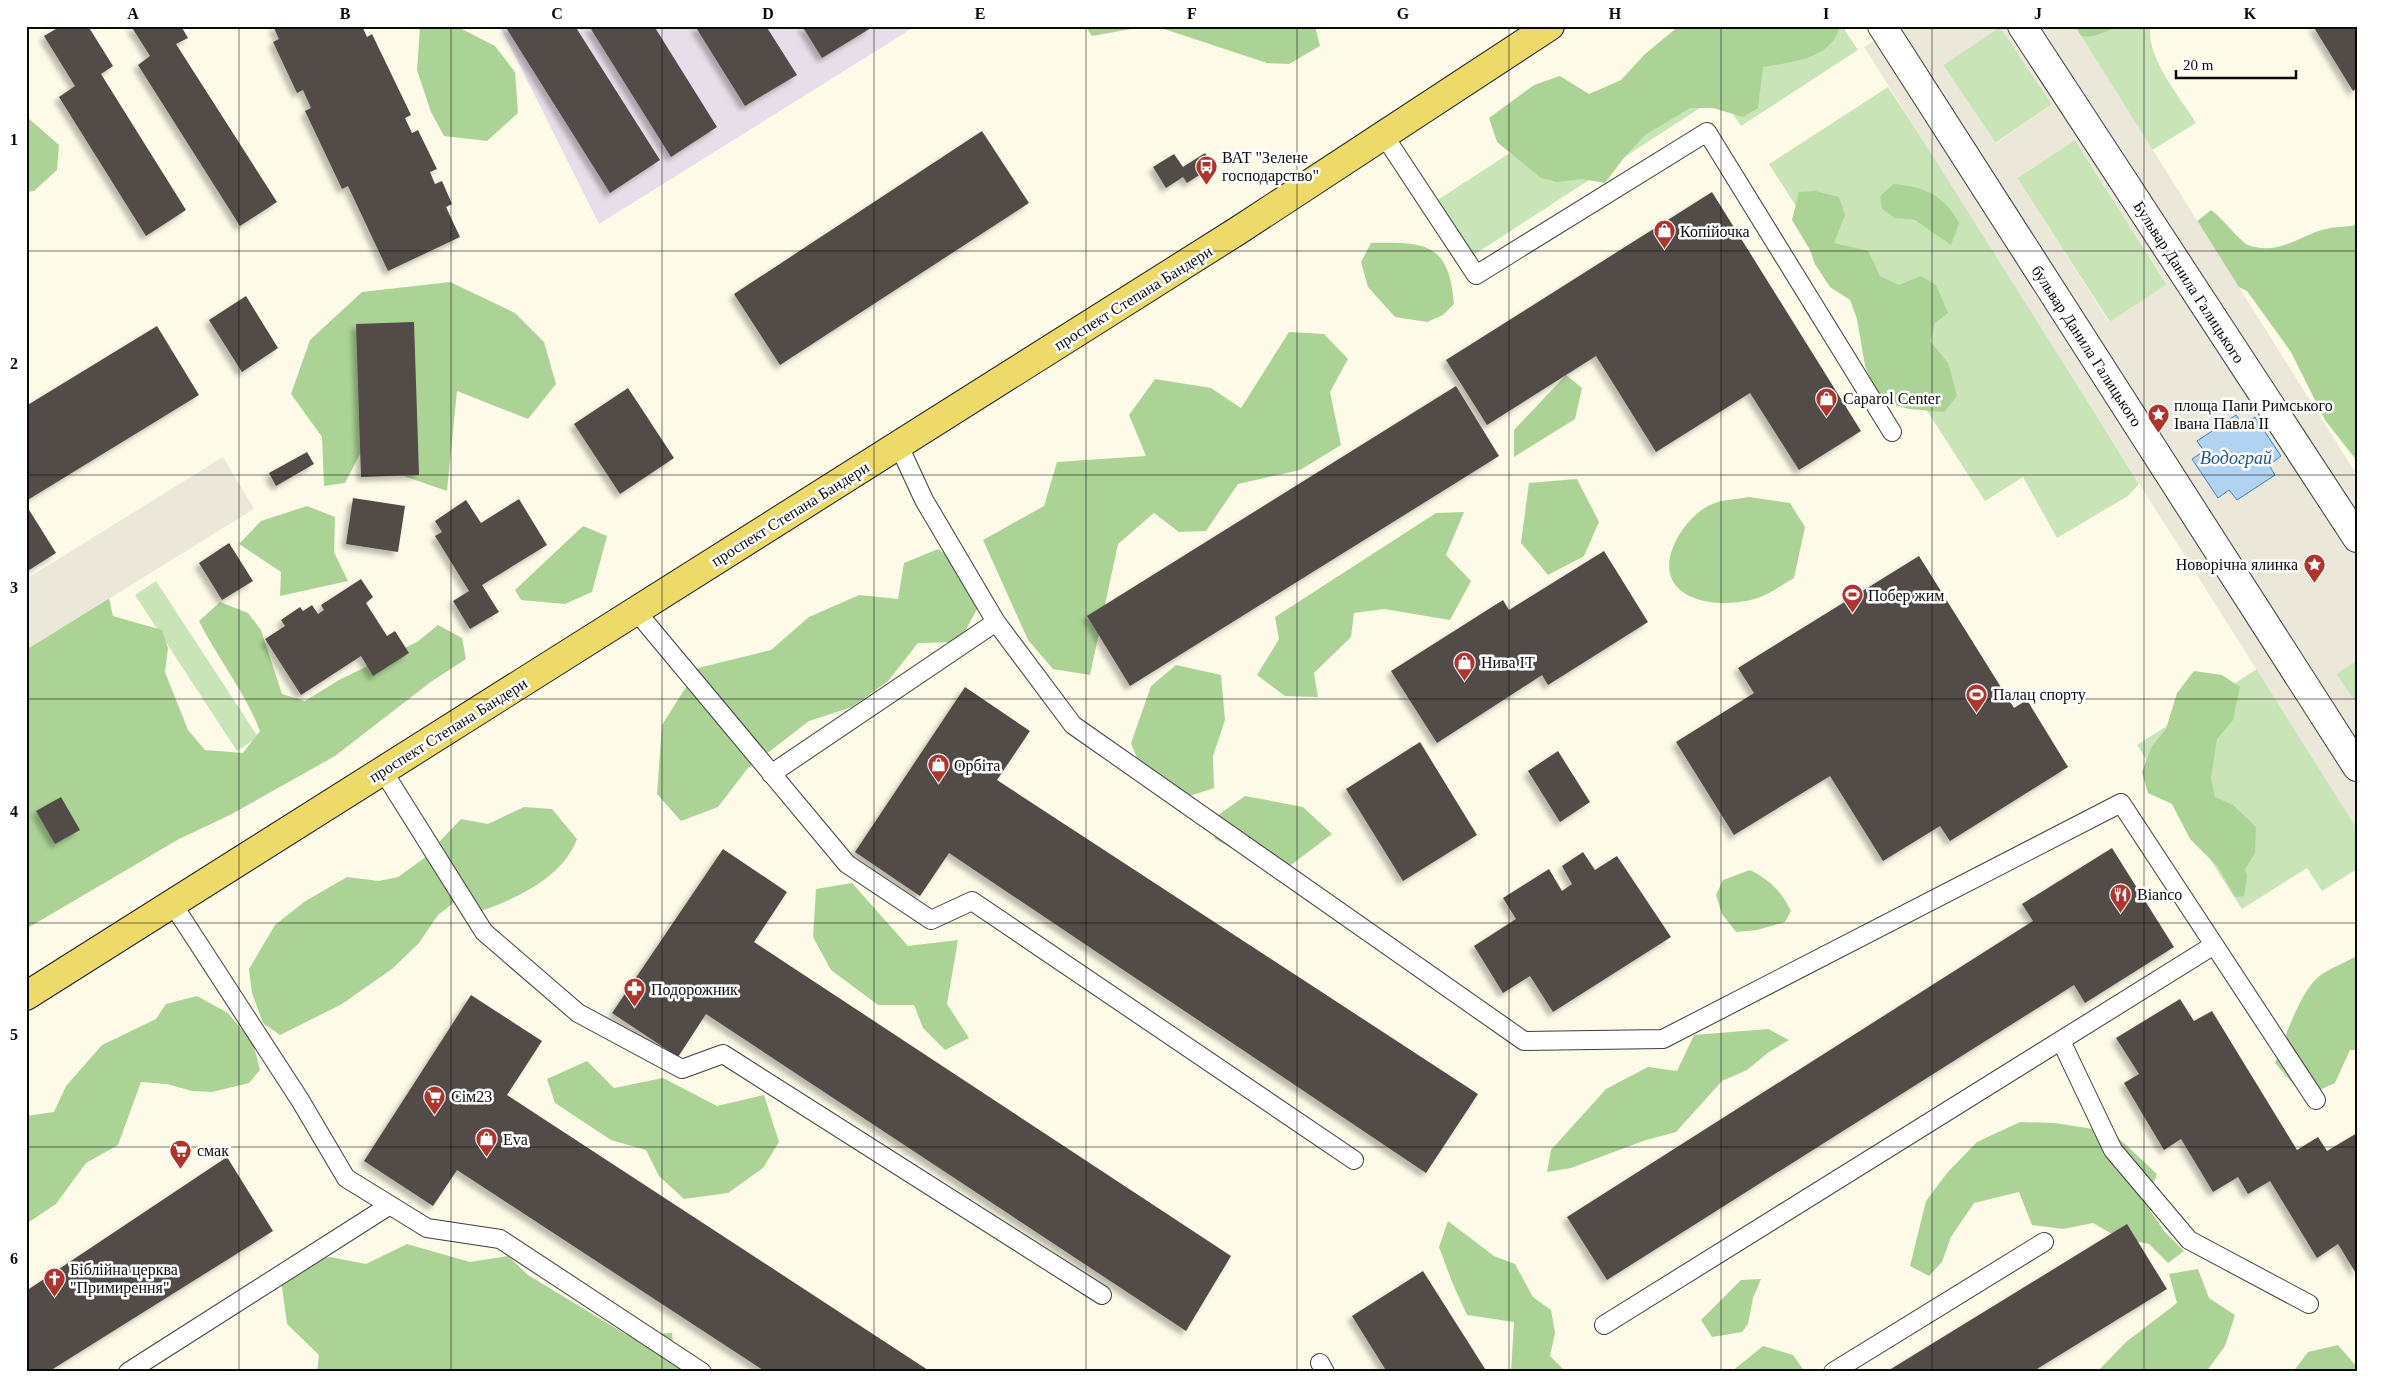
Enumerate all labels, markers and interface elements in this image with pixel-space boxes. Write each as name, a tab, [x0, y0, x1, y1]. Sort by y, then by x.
text: A	[127, 5, 139, 22]
text: B	[340, 5, 351, 22]
text: C	[551, 5, 563, 22]
text: D	[762, 5, 774, 22]
text: E	[975, 5, 985, 22]
text: F	[1187, 5, 1197, 22]
text: G	[1397, 5, 1410, 22]
text: H	[1609, 5, 1622, 22]
text: I	[1823, 5, 1829, 22]
text: J	[2034, 5, 2042, 22]
text: K	[2244, 5, 2257, 22]
scale bar	[2176, 48, 2296, 80]
text: 20 m	[2183, 57, 2214, 73]
text: 1	[10, 131, 18, 148]
place label: ВАТ "Зелене господарство"	[1222, 149, 1319, 185]
bus stop icon: ВАТ "Зелене господарство"	[1194, 154, 1218, 185]
street label: Бульвар Данила Галицького	[2129, 198, 2248, 367]
shop icon: Копійочка	[1652, 219, 1676, 250]
place label: Копійочка	[1680, 223, 1750, 240]
street label: проспект Степана Бандери	[1051, 242, 1216, 354]
street label: бульвар Данила Галицького	[2028, 262, 2145, 430]
text: 2	[10, 355, 18, 372]
shop icon: Caparol Center	[1815, 386, 1839, 417]
place label: Caparol Center	[1843, 390, 1941, 408]
place label: площа Папи Римського Івана Павла ІІ	[2174, 397, 2333, 432]
place icon: площа Папи Римського Івана Павла ІІ	[2146, 402, 2170, 433]
water label: Водограй	[2200, 448, 2272, 468]
street label: проспект Степана Бандери	[708, 458, 873, 570]
place icon: Новорічна ялинка	[2302, 552, 2326, 583]
place label: Новорічна ялинка	[2176, 556, 2298, 574]
text: 3	[10, 579, 18, 596]
sports icon: Побер жим	[1840, 583, 1864, 614]
place label: Побер жим	[1868, 587, 1944, 605]
shop icon: Нива IT	[1453, 650, 1477, 681]
place label: Нива IT	[1481, 654, 1535, 671]
street label: проспект Степана Бандери	[366, 674, 531, 786]
sports icon: Палац спорту	[1965, 682, 1989, 713]
place label: Палац спорту	[1993, 686, 2086, 704]
shop icon: Орбіта	[926, 753, 950, 784]
place label: Орбіта	[954, 757, 1000, 775]
text: 4	[10, 803, 18, 820]
restaurant icon: Bianco	[2109, 882, 2133, 913]
place label: Bianco	[2137, 886, 2182, 903]
pharmacy icon: Подорожник	[623, 977, 647, 1008]
place label: Подорожник	[651, 981, 738, 999]
text: 5	[10, 1026, 18, 1043]
supermarket icon: Сім23	[423, 1084, 447, 1115]
place label: Сім23	[451, 1088, 492, 1105]
shop icon: Eva	[475, 1127, 499, 1158]
place label: Eva	[503, 1131, 528, 1148]
supermarket icon: смак	[169, 1138, 193, 1169]
place label: смак	[197, 1142, 229, 1159]
text: 6	[10, 1250, 18, 1267]
place label: Біблійна церква "Примирення"	[70, 1261, 178, 1297]
church icon: Біблійна церква "Примирення"	[42, 1266, 66, 1297]

